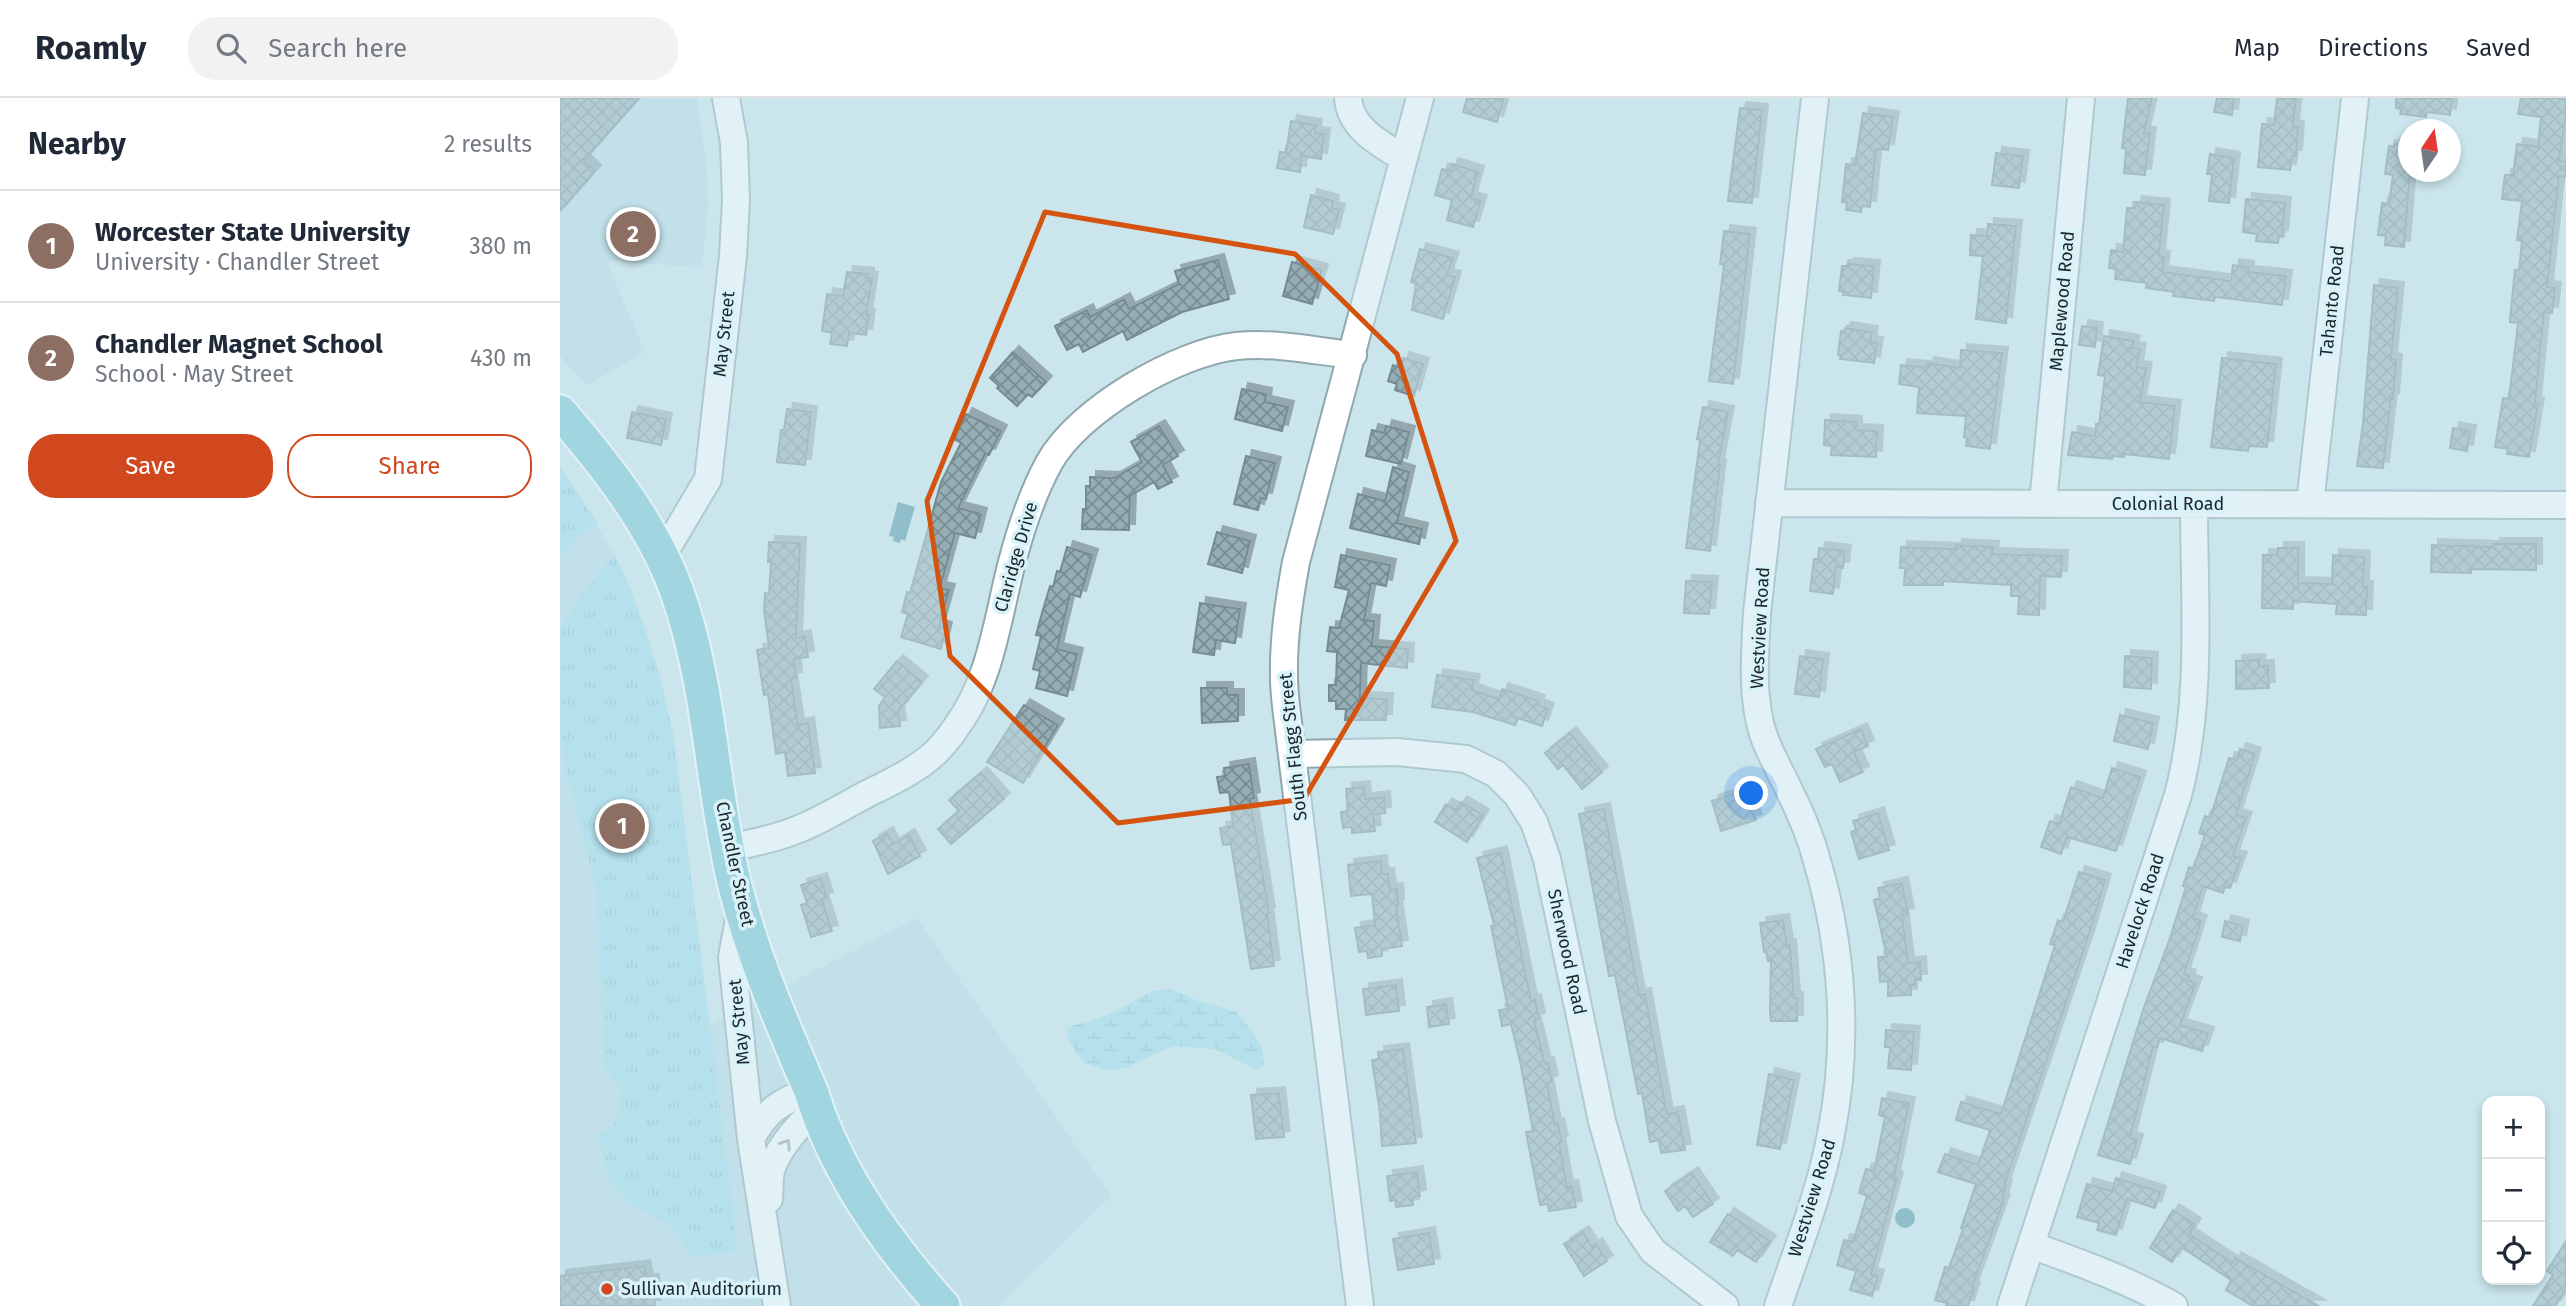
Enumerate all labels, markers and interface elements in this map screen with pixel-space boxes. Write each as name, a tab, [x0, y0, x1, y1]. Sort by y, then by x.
search box	[188, 17, 678, 80]
text: Roamly	[35, 28, 146, 68]
icon: search	[212, 29, 250, 67]
text: Search here	[268, 33, 407, 64]
text: Map	[2234, 34, 2280, 62]
text: Directions	[2318, 34, 2428, 62]
text: Saved	[2466, 34, 2531, 62]
north arrow	[2398, 119, 2461, 182]
text: Nearby	[28, 126, 126, 162]
text: 2 results	[444, 130, 532, 158]
pin: 2	[610, 208, 656, 260]
text: Worcester State University	[95, 217, 410, 248]
street label: Maplewood Road	[2045, 230, 2079, 372]
text: 1	[46, 232, 56, 260]
text: 380 m	[469, 232, 532, 260]
street label: Tahanto Road	[2315, 244, 2349, 358]
text: University · Chandler Street	[95, 248, 379, 276]
street label: May Street	[709, 290, 739, 378]
text: Chandler Magnet School	[95, 329, 383, 360]
text: 2	[45, 344, 57, 372]
text: 430 m	[470, 344, 532, 372]
text: School · May Street	[95, 360, 293, 388]
button: Save	[28, 434, 273, 498]
button: Share	[287, 434, 532, 498]
street label: Colonial Road	[2112, 493, 2224, 515]
street label: Claridge Drive	[990, 499, 1042, 615]
street label: Westview Road	[1746, 566, 1774, 690]
street label: South Flagg Street	[1274, 672, 1312, 822]
your location	[1734, 776, 1768, 810]
pin: 1	[599, 800, 645, 852]
street label: Chandler Street	[711, 800, 759, 929]
street label: Havelock Road	[2111, 850, 2169, 972]
street label: Sherwood Road	[1543, 887, 1591, 1017]
street label: May Street	[724, 978, 754, 1066]
map controls	[2482, 1096, 2545, 1285]
button: +	[2482, 1096, 2545, 1159]
street label: Westview Road	[1784, 1136, 1840, 1260]
one-way arrow	[778, 1138, 791, 1151]
button: −	[2482, 1159, 2545, 1222]
button: locate	[2482, 1222, 2545, 1285]
place label: Sullivan Auditorium	[621, 1278, 782, 1300]
marker: Sullivan Auditorium	[599, 1281, 615, 1297]

